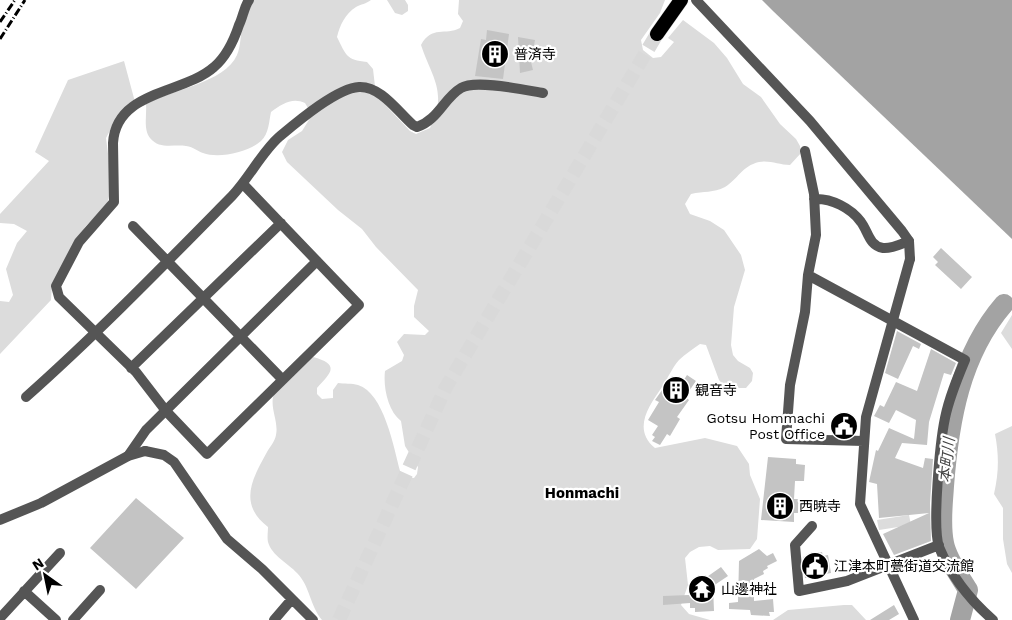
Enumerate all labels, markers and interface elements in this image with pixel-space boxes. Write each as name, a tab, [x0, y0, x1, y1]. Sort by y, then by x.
building icon: 普済寺	[480, 39, 510, 69]
place label: 普済寺	[514, 46, 556, 62]
building icon: 観音寺	[661, 375, 691, 405]
place label: 観音寺	[695, 382, 737, 398]
place label: Gotsu Hommachi Post Office	[707, 410, 825, 442]
public building icon: Gotsu Hommachi Post Office	[829, 411, 859, 441]
water label: 本町川	[936, 435, 959, 483]
district label: Honmachi	[545, 484, 619, 502]
building icon: 西暁寺	[765, 491, 795, 521]
place label: 西暁寺	[799, 498, 841, 514]
north arrow	[20, 550, 70, 600]
public building icon: 江津本町甍街道交流館	[800, 551, 830, 581]
text: N	[29, 555, 47, 574]
place label: 江津本町甍街道交流館	[834, 558, 974, 574]
temple icon: 山邊神社	[687, 574, 717, 604]
place label: 山邊神社	[721, 581, 777, 597]

